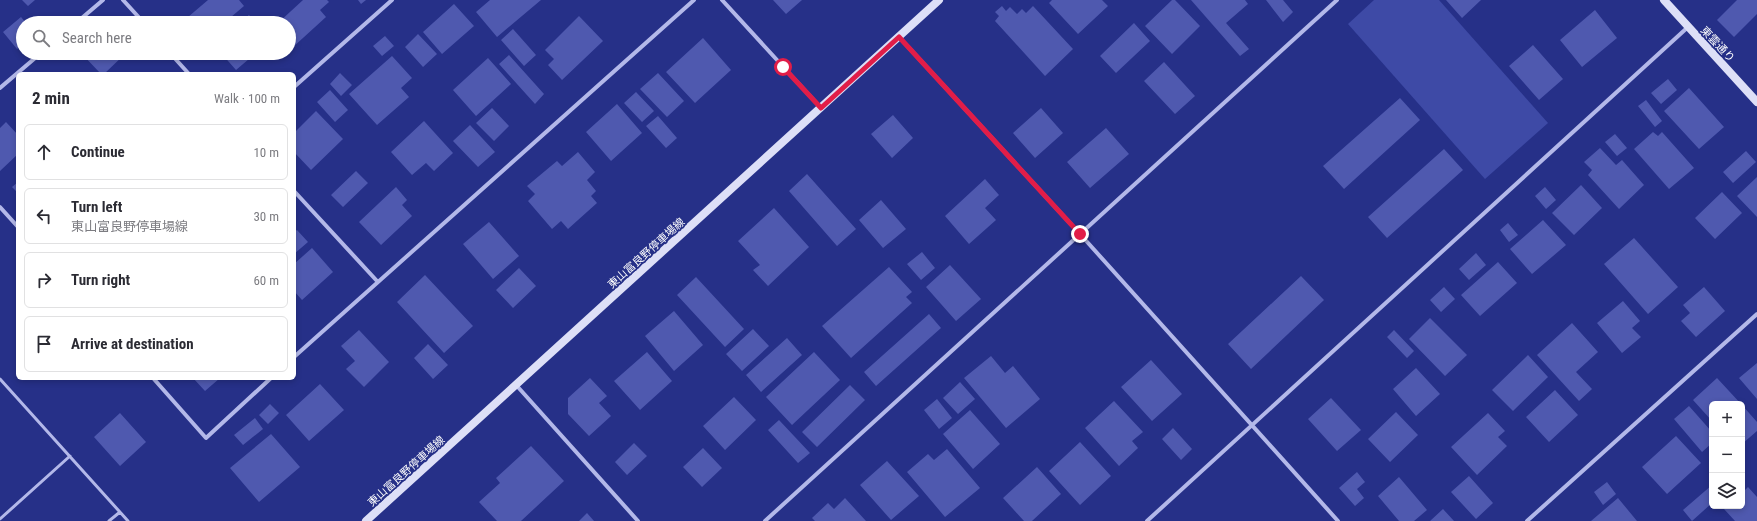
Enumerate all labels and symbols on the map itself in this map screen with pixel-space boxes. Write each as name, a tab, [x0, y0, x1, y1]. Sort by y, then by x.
street label: 東雲通り	[1698, 24, 1737, 65]
route start	[774, 58, 792, 76]
street label: 東山富良野停車場線	[605, 215, 687, 291]
route end	[1071, 225, 1089, 243]
street label: 東山富良野停車場線	[365, 433, 447, 509]

